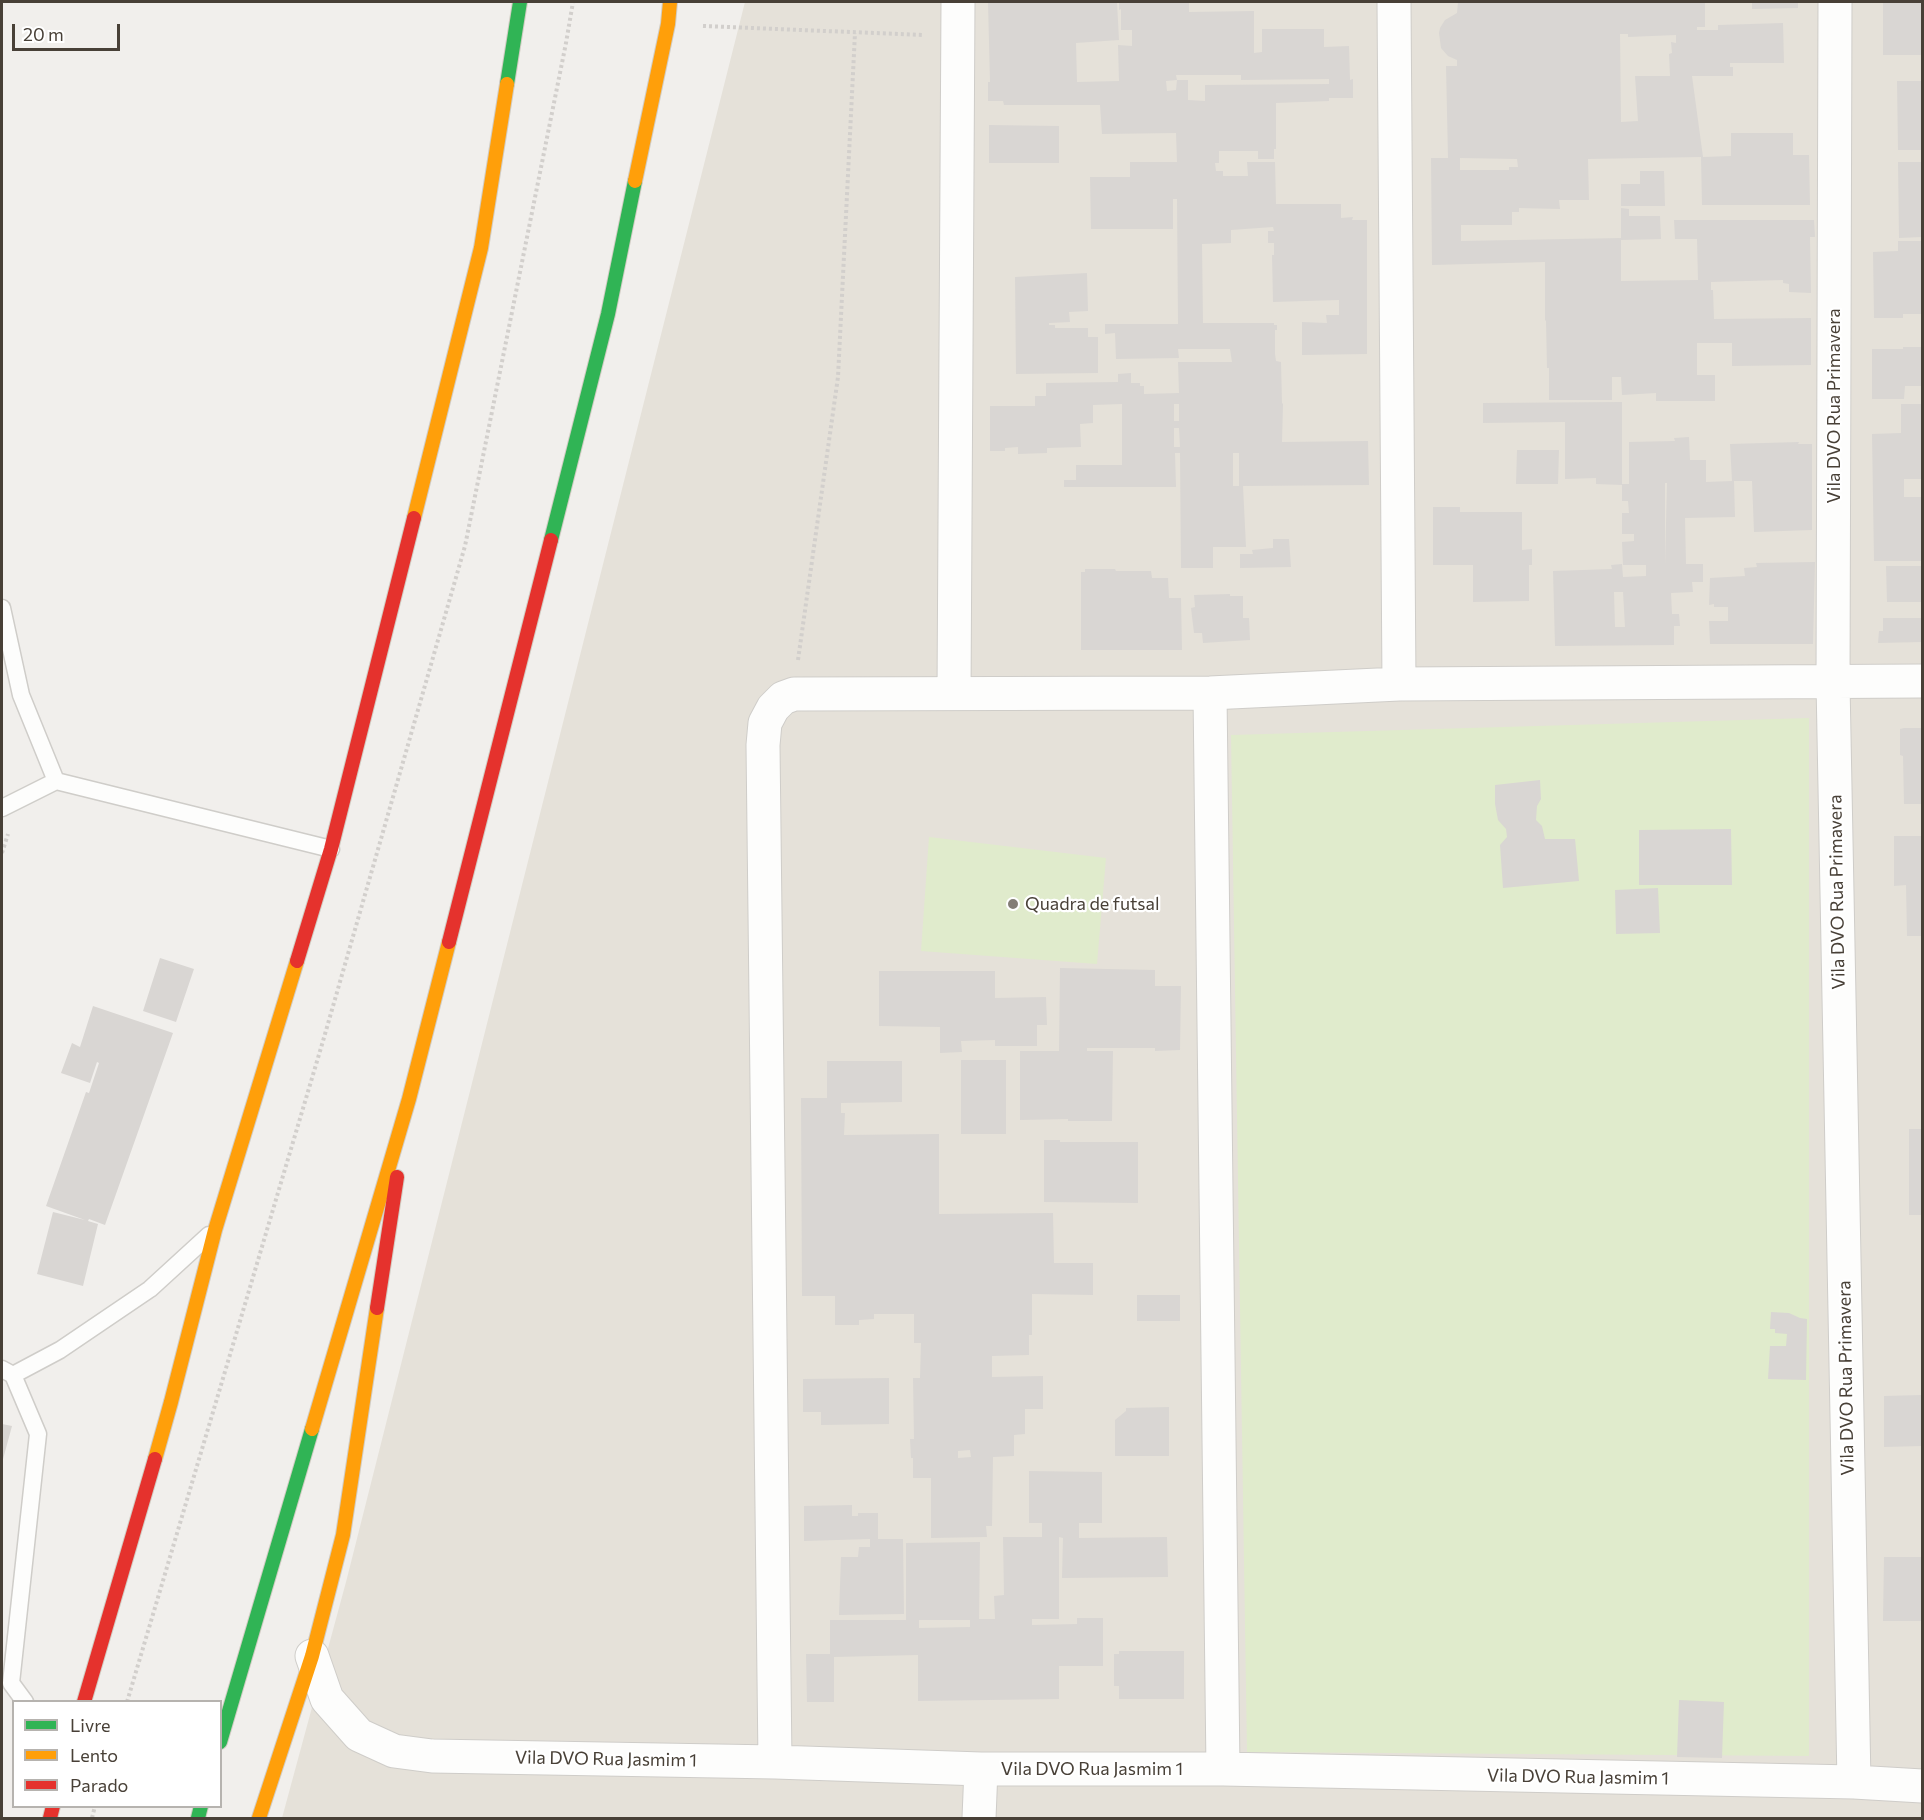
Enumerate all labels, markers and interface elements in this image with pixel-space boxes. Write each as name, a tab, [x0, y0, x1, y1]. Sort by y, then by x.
scale bar	[15, 12, 123, 50]
text: 20 m	[23, 23, 64, 45]
street label: Vila DVO Rua Primavera	[1823, 308, 1845, 504]
street label: Vila DVO Rua Primavera	[1824, 794, 1850, 990]
place label: Quadra de futsal	[1025, 893, 1159, 915]
marker: Quadra de futsal	[1006, 897, 1020, 911]
street label: Vila DVO Rua Primavera	[1833, 1280, 1859, 1476]
legend	[12, 1700, 222, 1808]
text: Livre	[70, 1714, 111, 1736]
text: Lento	[70, 1744, 118, 1766]
street label: Vila DVO Rua Jasmim 1	[515, 1747, 697, 1771]
street label: Vila DVO Rua Jasmim 1	[1001, 1758, 1183, 1780]
street label: Vila DVO Rua Jasmim 1	[1487, 1765, 1669, 1789]
text: Parado	[70, 1774, 128, 1796]

